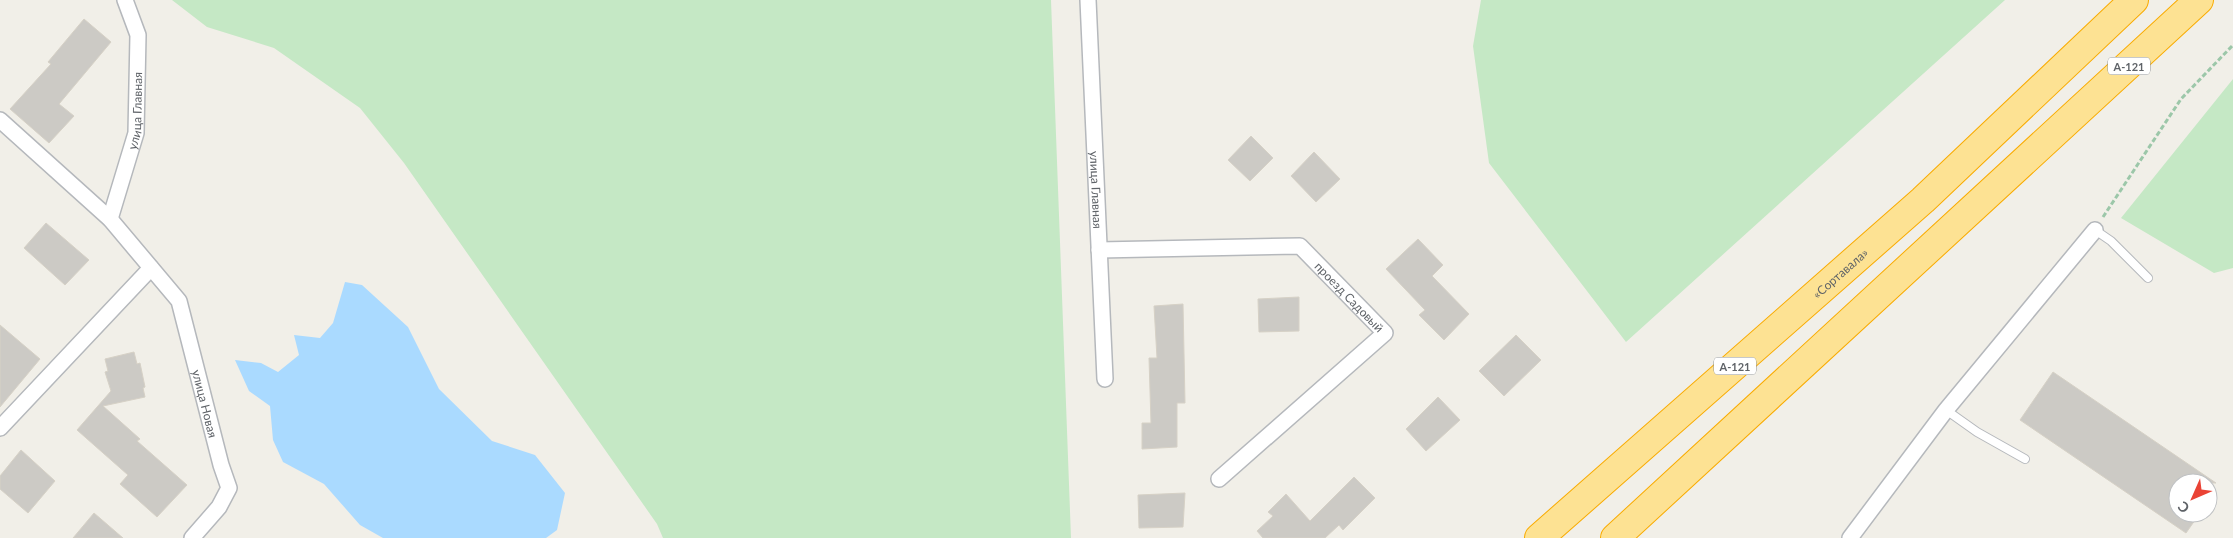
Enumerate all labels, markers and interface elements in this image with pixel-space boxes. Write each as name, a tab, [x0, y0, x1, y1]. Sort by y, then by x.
road number: А-121	[2108, 58, 2150, 74]
street label: улица Главная	[124, 72, 145, 151]
street label: улица Главная	[1087, 151, 1106, 229]
street label: «Сортавала»	[1809, 245, 1871, 301]
street label: проезд Садовый	[1312, 259, 1387, 335]
road number: А-121	[1714, 358, 1756, 374]
street label: улица Новая	[189, 368, 221, 439]
north arrow	[2168, 473, 2218, 523]
text: С	[2174, 498, 2193, 517]

